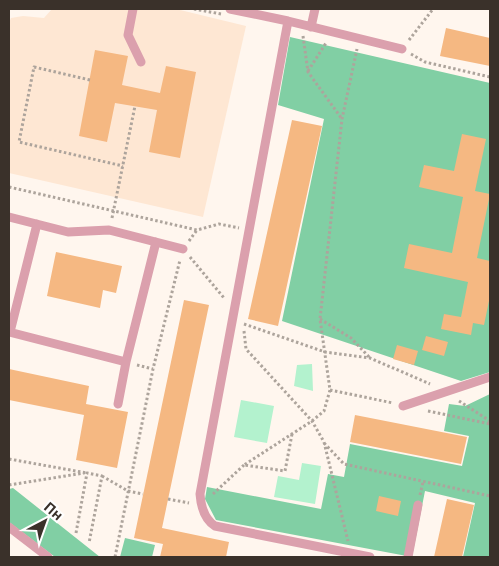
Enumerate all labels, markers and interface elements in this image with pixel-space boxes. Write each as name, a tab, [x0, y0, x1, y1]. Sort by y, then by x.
north arrow	[20, 496, 70, 546]
text: Пн	[40, 497, 68, 524]

